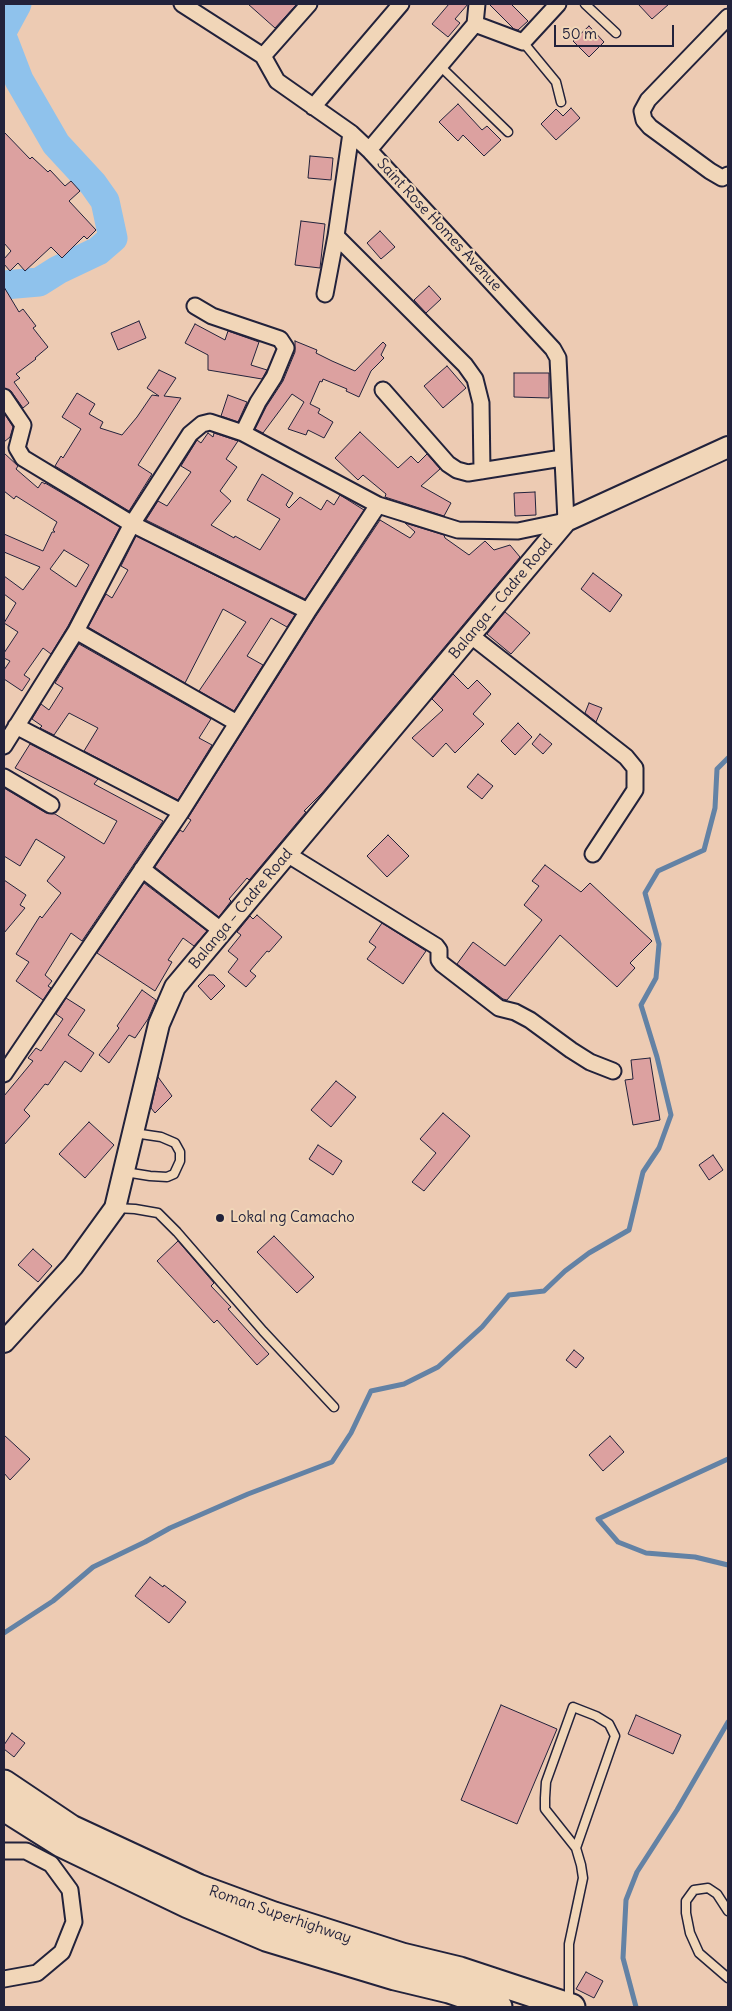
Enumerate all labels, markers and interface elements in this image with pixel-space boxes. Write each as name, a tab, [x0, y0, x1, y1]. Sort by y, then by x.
scale bar	[557, 15, 677, 47]
text: 50 m	[562, 24, 597, 43]
street label: Saint Rose Homes Avenue	[373, 155, 505, 295]
street label: Balanga – Cadre Road	[446, 535, 556, 663]
street label: Balanga – Cadre Road	[186, 845, 296, 973]
place label: Lokal ng Camacho	[230, 1209, 355, 1227]
marker: Lokal ng Camacho	[214, 1212, 226, 1224]
street label: Roman Superhighway	[206, 1882, 354, 1948]

